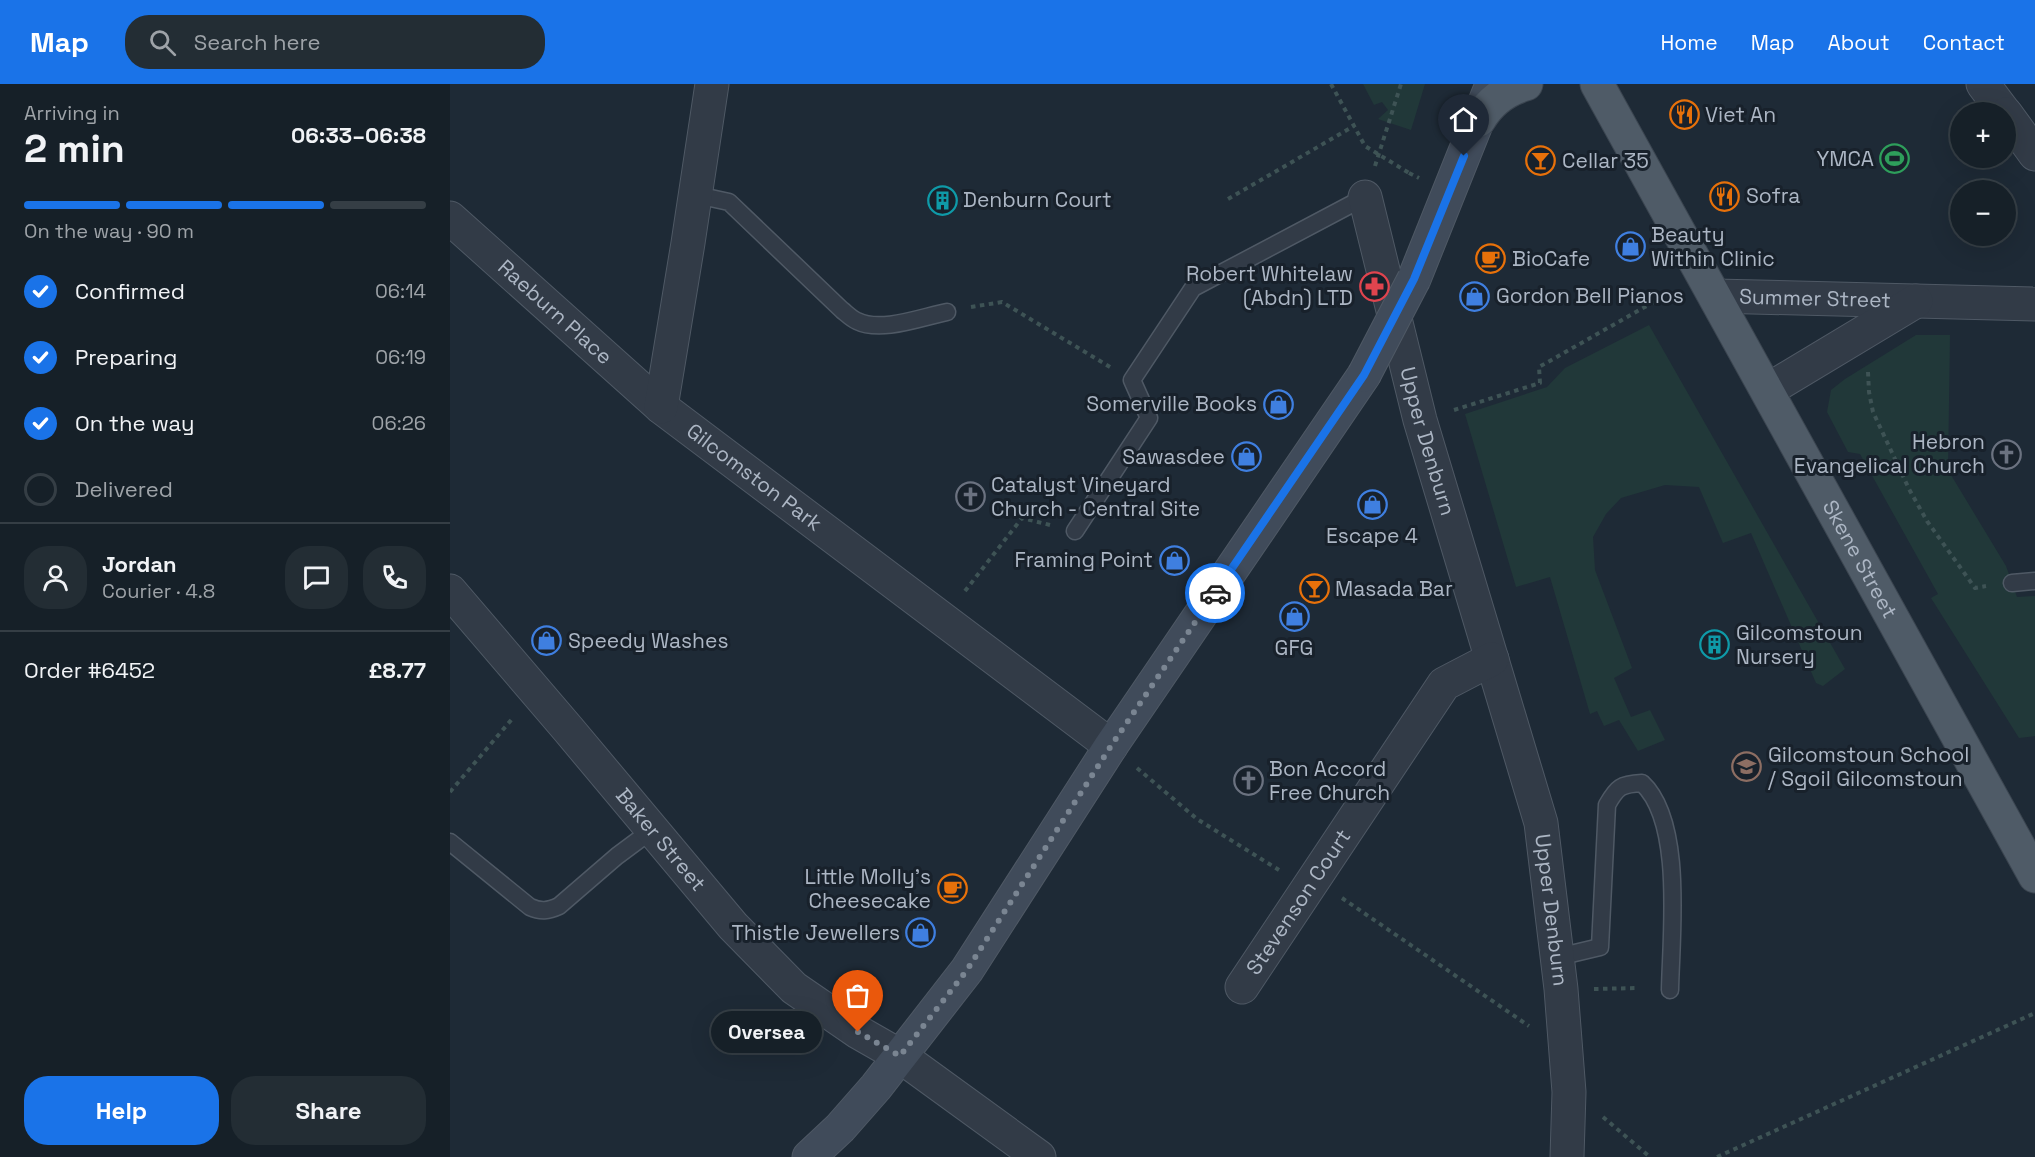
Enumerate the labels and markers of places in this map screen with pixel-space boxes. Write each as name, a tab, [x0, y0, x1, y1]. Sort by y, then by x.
pin	[1438, 94, 1489, 156]
restaurant icon: Viet An	[1668, 99, 1700, 131]
place label: Viet An	[1705, 101, 1776, 128]
sports icon: YMCA	[1879, 143, 1911, 175]
bar icon: Cellar 35	[1525, 145, 1557, 177]
place label: YMCA	[1816, 145, 1874, 172]
place label: Cellar 35	[1562, 147, 1649, 174]
restaurant icon: Sofra	[1709, 180, 1741, 212]
place label: Sofra	[1746, 182, 1800, 209]
building icon: Denburn Court	[926, 184, 958, 216]
place label: Denburn Court	[963, 186, 1112, 213]
place label: Beauty Within Clinic	[1651, 221, 1775, 272]
shop icon: Beauty Within Clinic	[1614, 231, 1646, 263]
cafe icon: BioCafe	[1475, 243, 1507, 275]
place label: BioCafe	[1512, 245, 1590, 272]
place label: Robert Whitelaw (Abdn) LTD	[1186, 260, 1353, 311]
pharmacy icon: Robert Whitelaw (Abdn) LTD	[1358, 270, 1390, 302]
shop icon: Gordon Bell Pianos	[1459, 280, 1491, 312]
place label: Gordon Bell Pianos	[1496, 282, 1684, 309]
shop icon: Somerville Books	[1262, 388, 1294, 420]
place label: Somerville Books	[1086, 390, 1257, 417]
place label: Hebron Evangelical Church	[1794, 428, 1985, 479]
church icon: Hebron Evangelical Church	[1990, 438, 2022, 470]
shop icon: Sawasdee	[1230, 441, 1262, 473]
place label: Sawasdee	[1122, 443, 1225, 470]
place label: Catalyst Vineyard Church - Central Site	[991, 471, 1200, 522]
church icon: Catalyst Vineyard Church - Central Site	[954, 481, 986, 513]
shop icon: Escape 4	[1356, 489, 1388, 521]
place label: Escape 4	[1326, 522, 1418, 549]
shop icon: Framing Point	[1158, 544, 1190, 576]
place label: Framing Point	[1014, 546, 1153, 573]
bar icon: Masada Bar	[1298, 573, 1330, 605]
place label: Masada Bar	[1335, 575, 1453, 602]
shop icon: GFG	[1278, 601, 1310, 633]
place label: Gilcomstoun Nursery	[1736, 619, 1863, 670]
shop icon: Speedy Washes	[531, 625, 563, 657]
place label: Speedy Washes	[568, 627, 728, 654]
building icon: Gilcomstoun Nursery	[1699, 629, 1731, 661]
place label: GFG	[1275, 634, 1313, 661]
place label: Gilcomstoun School / Sgoil Gilcomstoun	[1768, 741, 1969, 792]
school or university icon: Gilcomstoun School / Sgoil Gilcomstoun	[1731, 751, 1763, 783]
place label: Bon Accord Free Church	[1269, 755, 1390, 806]
church icon: Bon Accord Free Church	[1232, 765, 1264, 797]
place label: Little Molly's Cheesecake	[804, 863, 931, 914]
cafe icon: Little Molly's Cheesecake	[936, 873, 968, 905]
shop icon: Thistle Jewellers	[905, 917, 937, 949]
place label: Thistle Jewellers	[731, 919, 900, 946]
pin	[832, 970, 883, 1032]
callout: Oversea	[711, 1011, 822, 1053]

